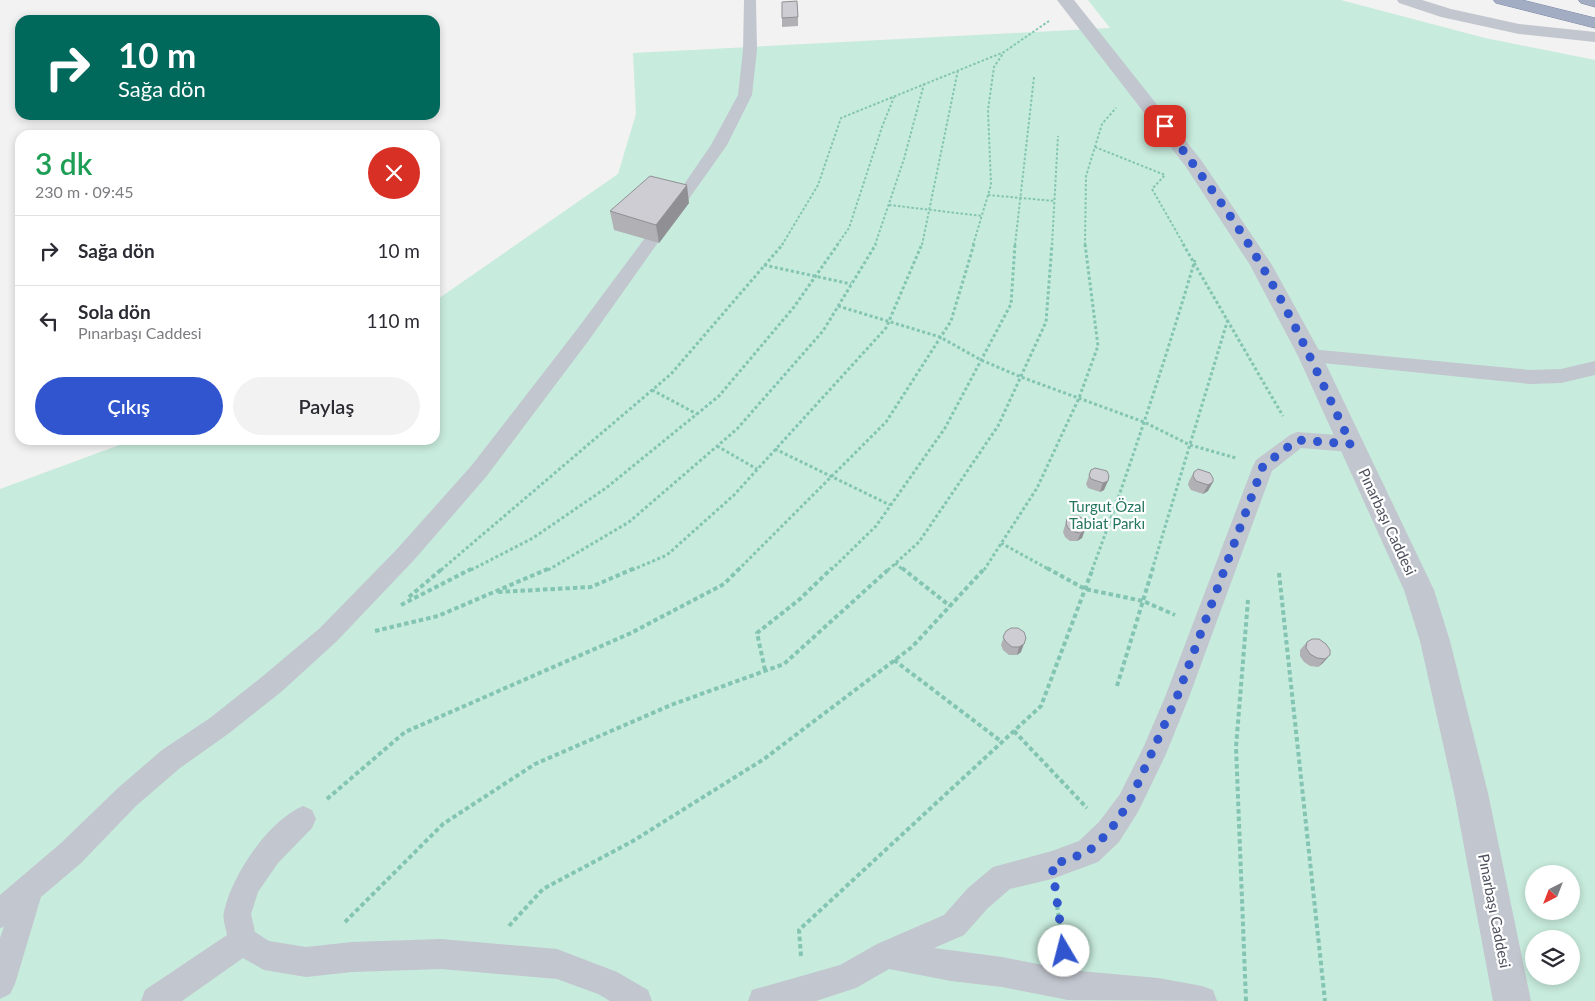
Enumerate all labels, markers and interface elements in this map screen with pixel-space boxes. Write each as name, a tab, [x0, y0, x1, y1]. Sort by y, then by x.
text: 10 m	[118, 33, 196, 75]
icon: right	[35, 35, 100, 100]
text: Sağa dön	[118, 75, 206, 102]
pin	[1144, 105, 1186, 147]
icon: arrive	[1151, 112, 1179, 140]
text: 3 dk	[35, 145, 92, 181]
button: close	[368, 147, 420, 199]
text: 230 m · 09:45	[35, 182, 134, 201]
icon: right	[35, 237, 63, 265]
text: Sağa dön	[78, 239, 155, 262]
text: 10 m	[377, 239, 420, 262]
text: Sola dön	[78, 300, 151, 323]
icon: left	[35, 307, 63, 335]
text: 110 m	[366, 309, 420, 332]
text: Pınarbaşı Caddesi	[78, 323, 202, 342]
button: Çıkış	[35, 377, 223, 435]
button: Paylaş	[233, 377, 420, 435]
street label: Pınarbaşı Caddesi	[1355, 465, 1421, 578]
park label: Turgut Özal Tabiat Parkı	[1069, 497, 1145, 532]
street label: Pınarbaşı Caddesi	[1475, 852, 1515, 969]
north arrow	[1525, 865, 1580, 920]
map controls	[1525, 865, 1580, 985]
position arrow	[1037, 924, 1089, 976]
button: layers	[1525, 930, 1580, 985]

